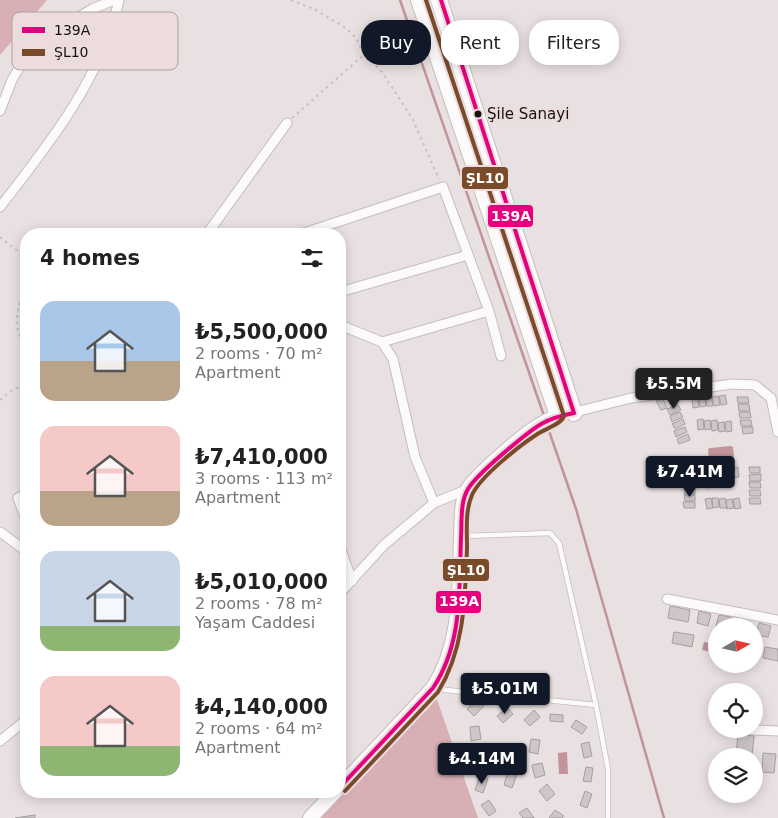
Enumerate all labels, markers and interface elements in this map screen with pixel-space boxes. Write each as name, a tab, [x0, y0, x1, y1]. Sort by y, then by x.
legend	[12, 12, 178, 70]
chip: Buy	[361, 20, 431, 65]
chip: Rent	[441, 20, 519, 65]
chip: Filters	[529, 20, 619, 65]
text: 139A	[54, 22, 91, 38]
text: ŞL10	[54, 44, 89, 60]
place label: Şile Sanayi	[487, 105, 569, 123]
marker: Şile Sanayi	[473, 109, 483, 119]
line badge: ŞL10	[461, 166, 509, 190]
text: ŞL10	[466, 170, 504, 186]
line badge: 139A	[487, 204, 534, 228]
text: 139A	[491, 208, 531, 224]
icon: filters	[298, 244, 326, 272]
text: 4 homes	[40, 246, 140, 270]
text: ₺5,500,000	[195, 320, 328, 344]
icon: home	[80, 321, 140, 381]
text: 2 rooms · 70 m²	[195, 344, 323, 363]
text: Apartment	[195, 363, 281, 382]
pin: ₺5.5M	[639, 368, 709, 410]
text: ₺5.5M	[646, 374, 702, 393]
text: ₺7,410,000	[195, 445, 328, 469]
icon: home	[80, 446, 140, 506]
pin: ₺7.41M	[649, 456, 731, 498]
text: ₺7.41M	[657, 462, 723, 481]
text: 3 rooms · 113 m²	[195, 469, 333, 488]
text: Apartment	[195, 488, 281, 507]
line badge: ŞL10	[442, 558, 490, 582]
text: ŞL10	[447, 562, 485, 578]
text: ₺5,010,000	[195, 570, 328, 594]
icon: home	[80, 571, 140, 631]
line badge: 139A	[435, 590, 482, 614]
text: 139A	[439, 593, 479, 609]
text: 2 rooms · 78 m²	[195, 594, 323, 613]
text: Yaşam Caddesi	[195, 613, 315, 632]
north arrow	[708, 618, 762, 672]
map controls	[708, 618, 763, 803]
pin: ₺5.01M	[464, 672, 546, 715]
text: ₺5.01M	[472, 679, 538, 698]
button: locate	[708, 683, 763, 738]
text: ₺4,140,000	[195, 695, 328, 719]
icon: home	[80, 696, 140, 756]
text: 2 rooms · 64 m²	[195, 719, 323, 738]
text: Apartment	[195, 738, 281, 757]
pin: ₺4.14M	[441, 742, 523, 785]
button: layers	[708, 748, 763, 803]
text: ₺4.14M	[449, 749, 515, 768]

